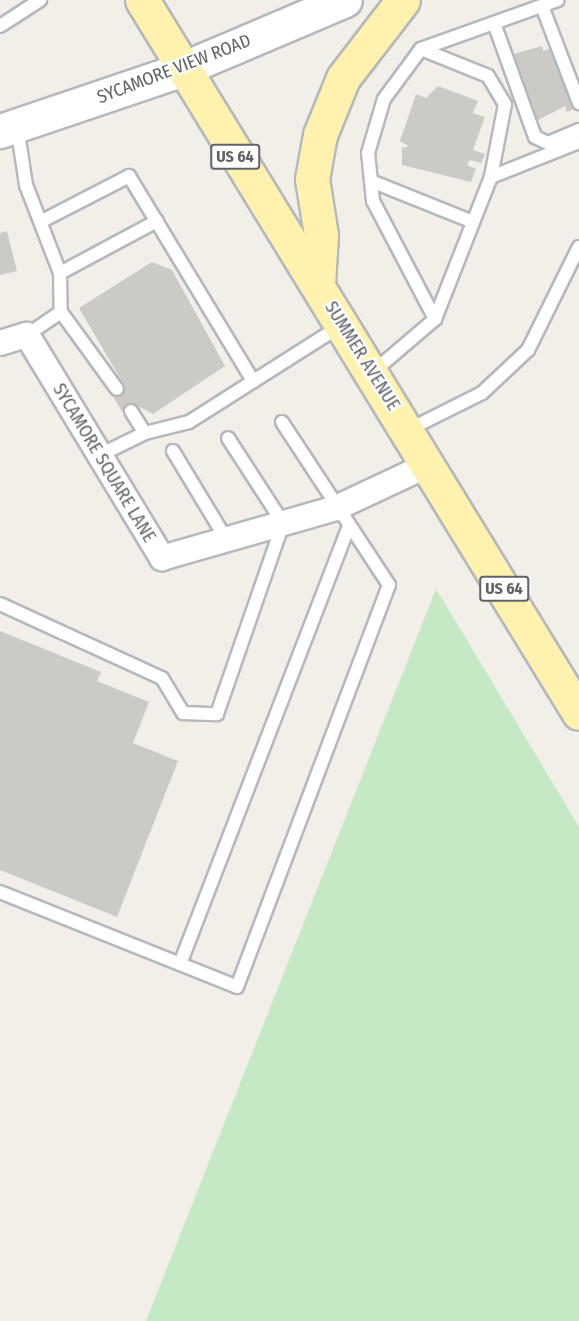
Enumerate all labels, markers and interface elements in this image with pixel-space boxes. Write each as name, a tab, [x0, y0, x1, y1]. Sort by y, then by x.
street label: SYCAMORE VIEW ROAD	[94, 30, 254, 108]
road number: US 64	[210, 144, 260, 170]
street label: SUMMER AVENUE	[320, 298, 404, 414]
street label: SYCAMORE SQUARE LANE	[48, 380, 160, 546]
road number: US 64	[478, 576, 530, 602]

